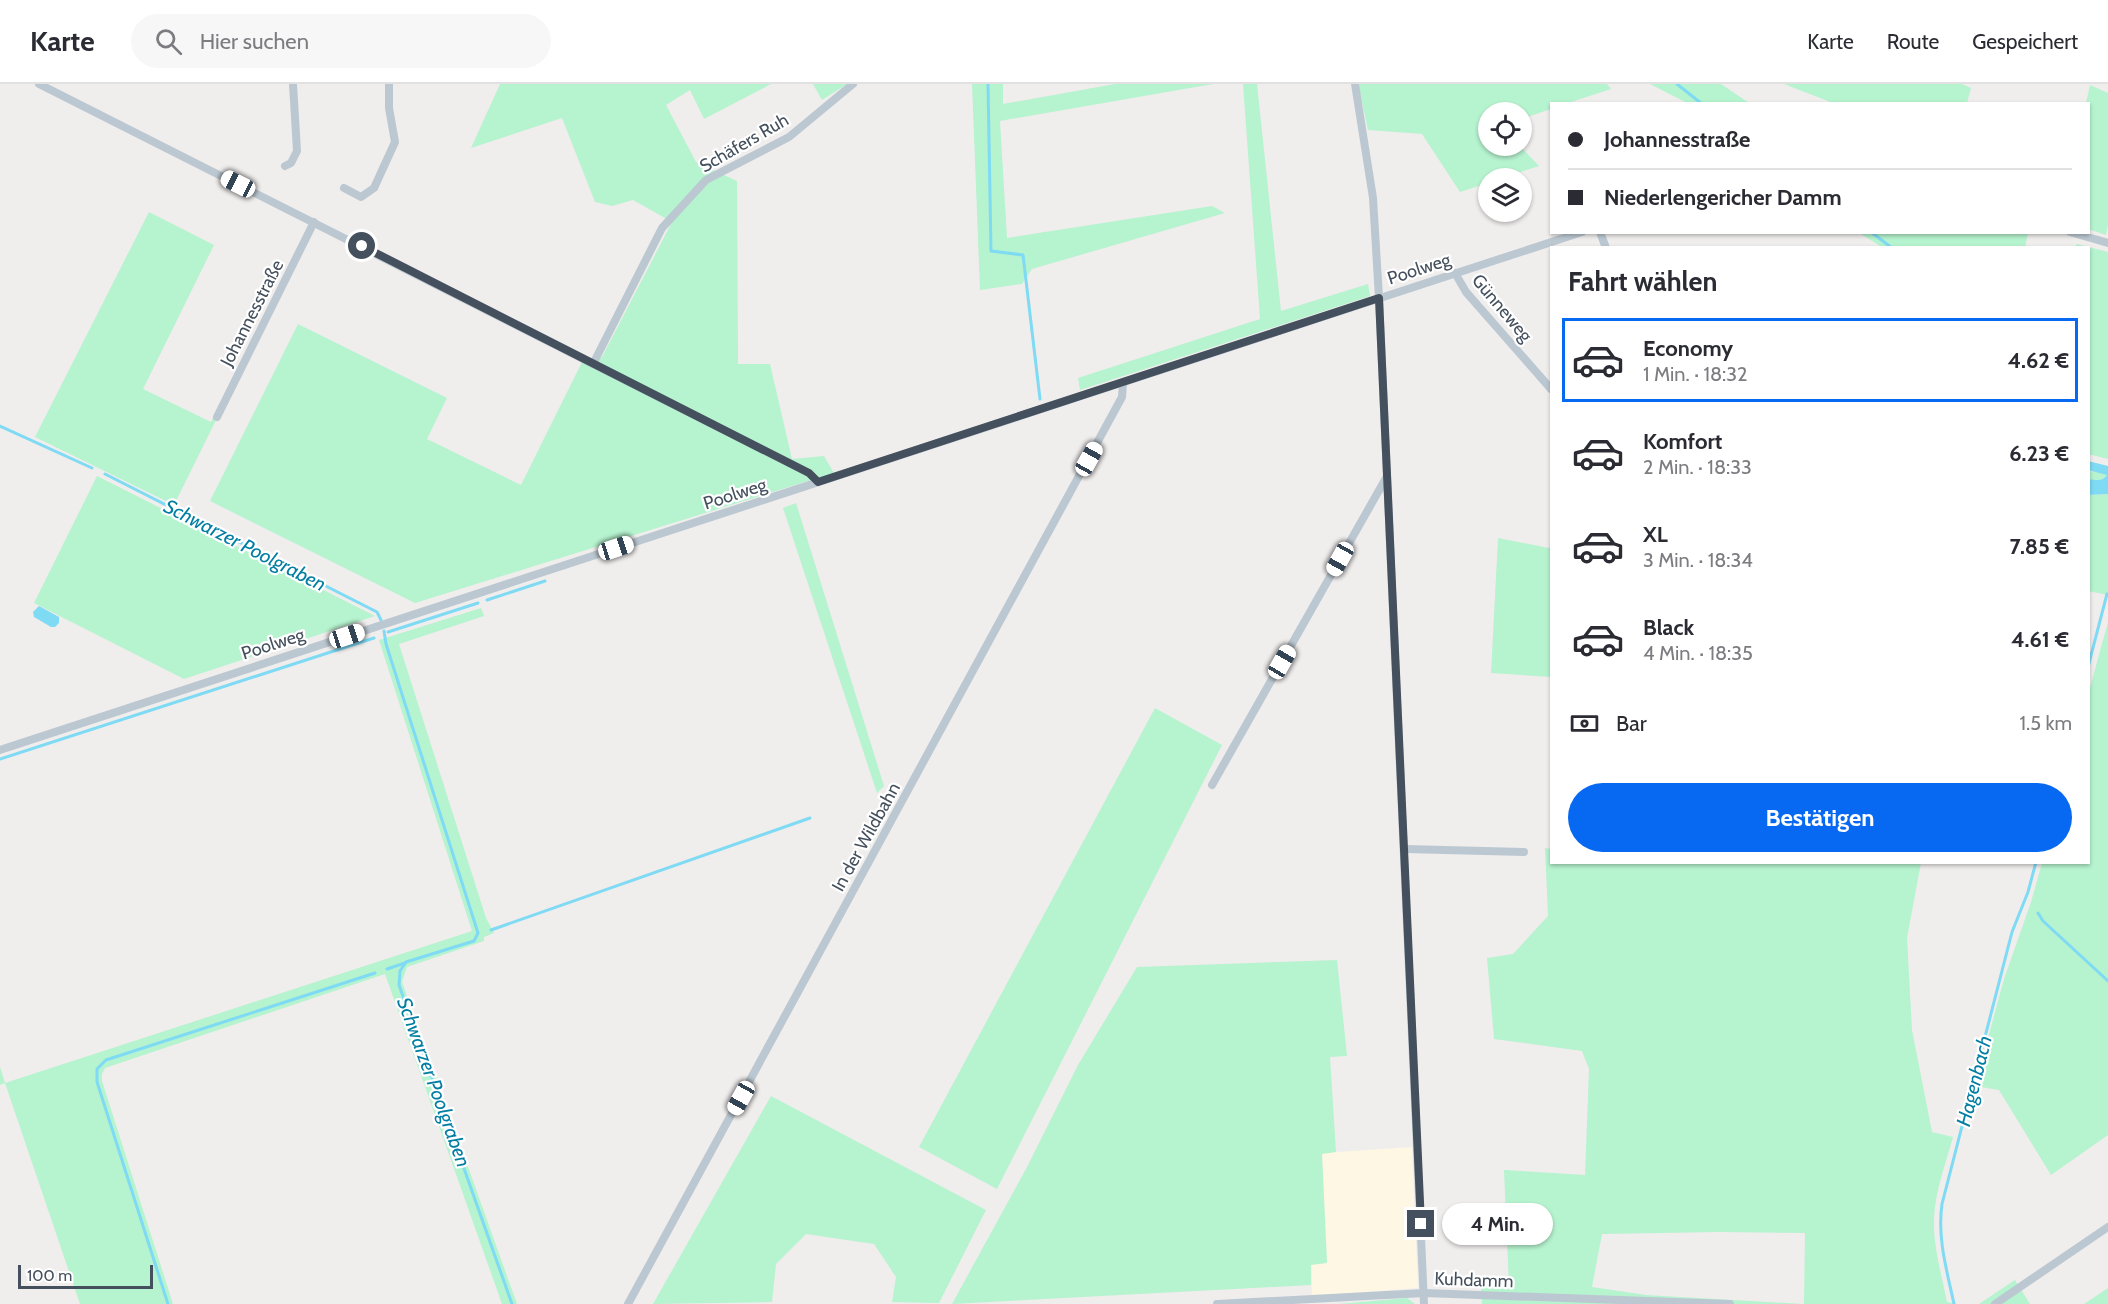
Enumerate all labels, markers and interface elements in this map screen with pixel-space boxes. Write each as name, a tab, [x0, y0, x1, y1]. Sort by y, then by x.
search box	[131, 14, 551, 68]
text: Karte	[30, 24, 95, 58]
icon: search	[152, 25, 185, 58]
text: Hier suchen	[200, 28, 309, 55]
text: Karte	[1807, 29, 1854, 54]
text: Route	[1887, 29, 1939, 54]
text: Gespeichert	[1972, 29, 2078, 54]
map controls	[1478, 102, 1532, 222]
button: locate	[1478, 102, 1532, 156]
street label: Schäfers Ruh	[696, 109, 792, 177]
text: Johannesstraße	[1604, 126, 1750, 153]
car	[218, 168, 258, 200]
button: layers	[1478, 168, 1532, 222]
text: Niederlengericher Damm	[1604, 184, 1842, 211]
route start	[348, 232, 375, 259]
street label: Poolweg	[1385, 248, 1454, 290]
street label: Johannesstraße	[215, 256, 288, 371]
text: Fahrt wählen	[1568, 265, 1717, 298]
street label: Günneweg	[1467, 270, 1537, 347]
icon: car	[1571, 333, 1625, 387]
text: Economy	[1643, 335, 1733, 362]
text: 4.62 €	[2007, 347, 2069, 374]
text: 1 Min. · 18:32	[1643, 362, 1748, 386]
icon: car	[1571, 426, 1625, 480]
text: Komfort	[1643, 428, 1722, 455]
car	[1072, 439, 1106, 479]
text: 6.23 €	[2009, 440, 2069, 467]
text: 2 Min. · 18:33	[1643, 455, 1752, 479]
street label: Poolweg	[701, 473, 770, 515]
water label: Schwarzer Poolgraben	[160, 494, 330, 596]
icon: car	[1571, 519, 1625, 573]
text: XL	[1643, 521, 1668, 548]
text: 7.85 €	[2010, 533, 2069, 560]
car	[596, 534, 636, 562]
car	[1323, 539, 1357, 579]
text: 3 Min. · 18:34	[1643, 548, 1753, 572]
icon: car	[1571, 612, 1625, 666]
text: Black	[1643, 614, 1694, 641]
car	[327, 622, 367, 650]
street label: Poolweg	[239, 623, 308, 665]
text: 4.61 €	[2011, 626, 2069, 653]
text: 4 Min. · 18:35	[1643, 641, 1753, 665]
car	[1265, 642, 1299, 682]
icon: cash	[1568, 707, 1601, 740]
text: Bar	[1616, 710, 1647, 737]
text: 1.5 km	[2020, 711, 2072, 735]
street label: In der Wildbahn	[827, 779, 905, 895]
button: Bestätigen	[1568, 783, 2072, 852]
water label: Schwarzer Poolgraben	[392, 994, 476, 1170]
water label: Hagenbach	[1951, 1033, 1997, 1129]
car	[724, 1078, 758, 1118]
callout: 4 Min.	[1442, 1203, 1553, 1245]
route end	[1407, 1210, 1434, 1237]
text: 4 Min.	[1471, 1212, 1524, 1236]
scale bar	[18, 1262, 153, 1290]
text: 100 m	[27, 1266, 72, 1285]
street label: Kuhdamm	[1434, 1268, 1514, 1292]

